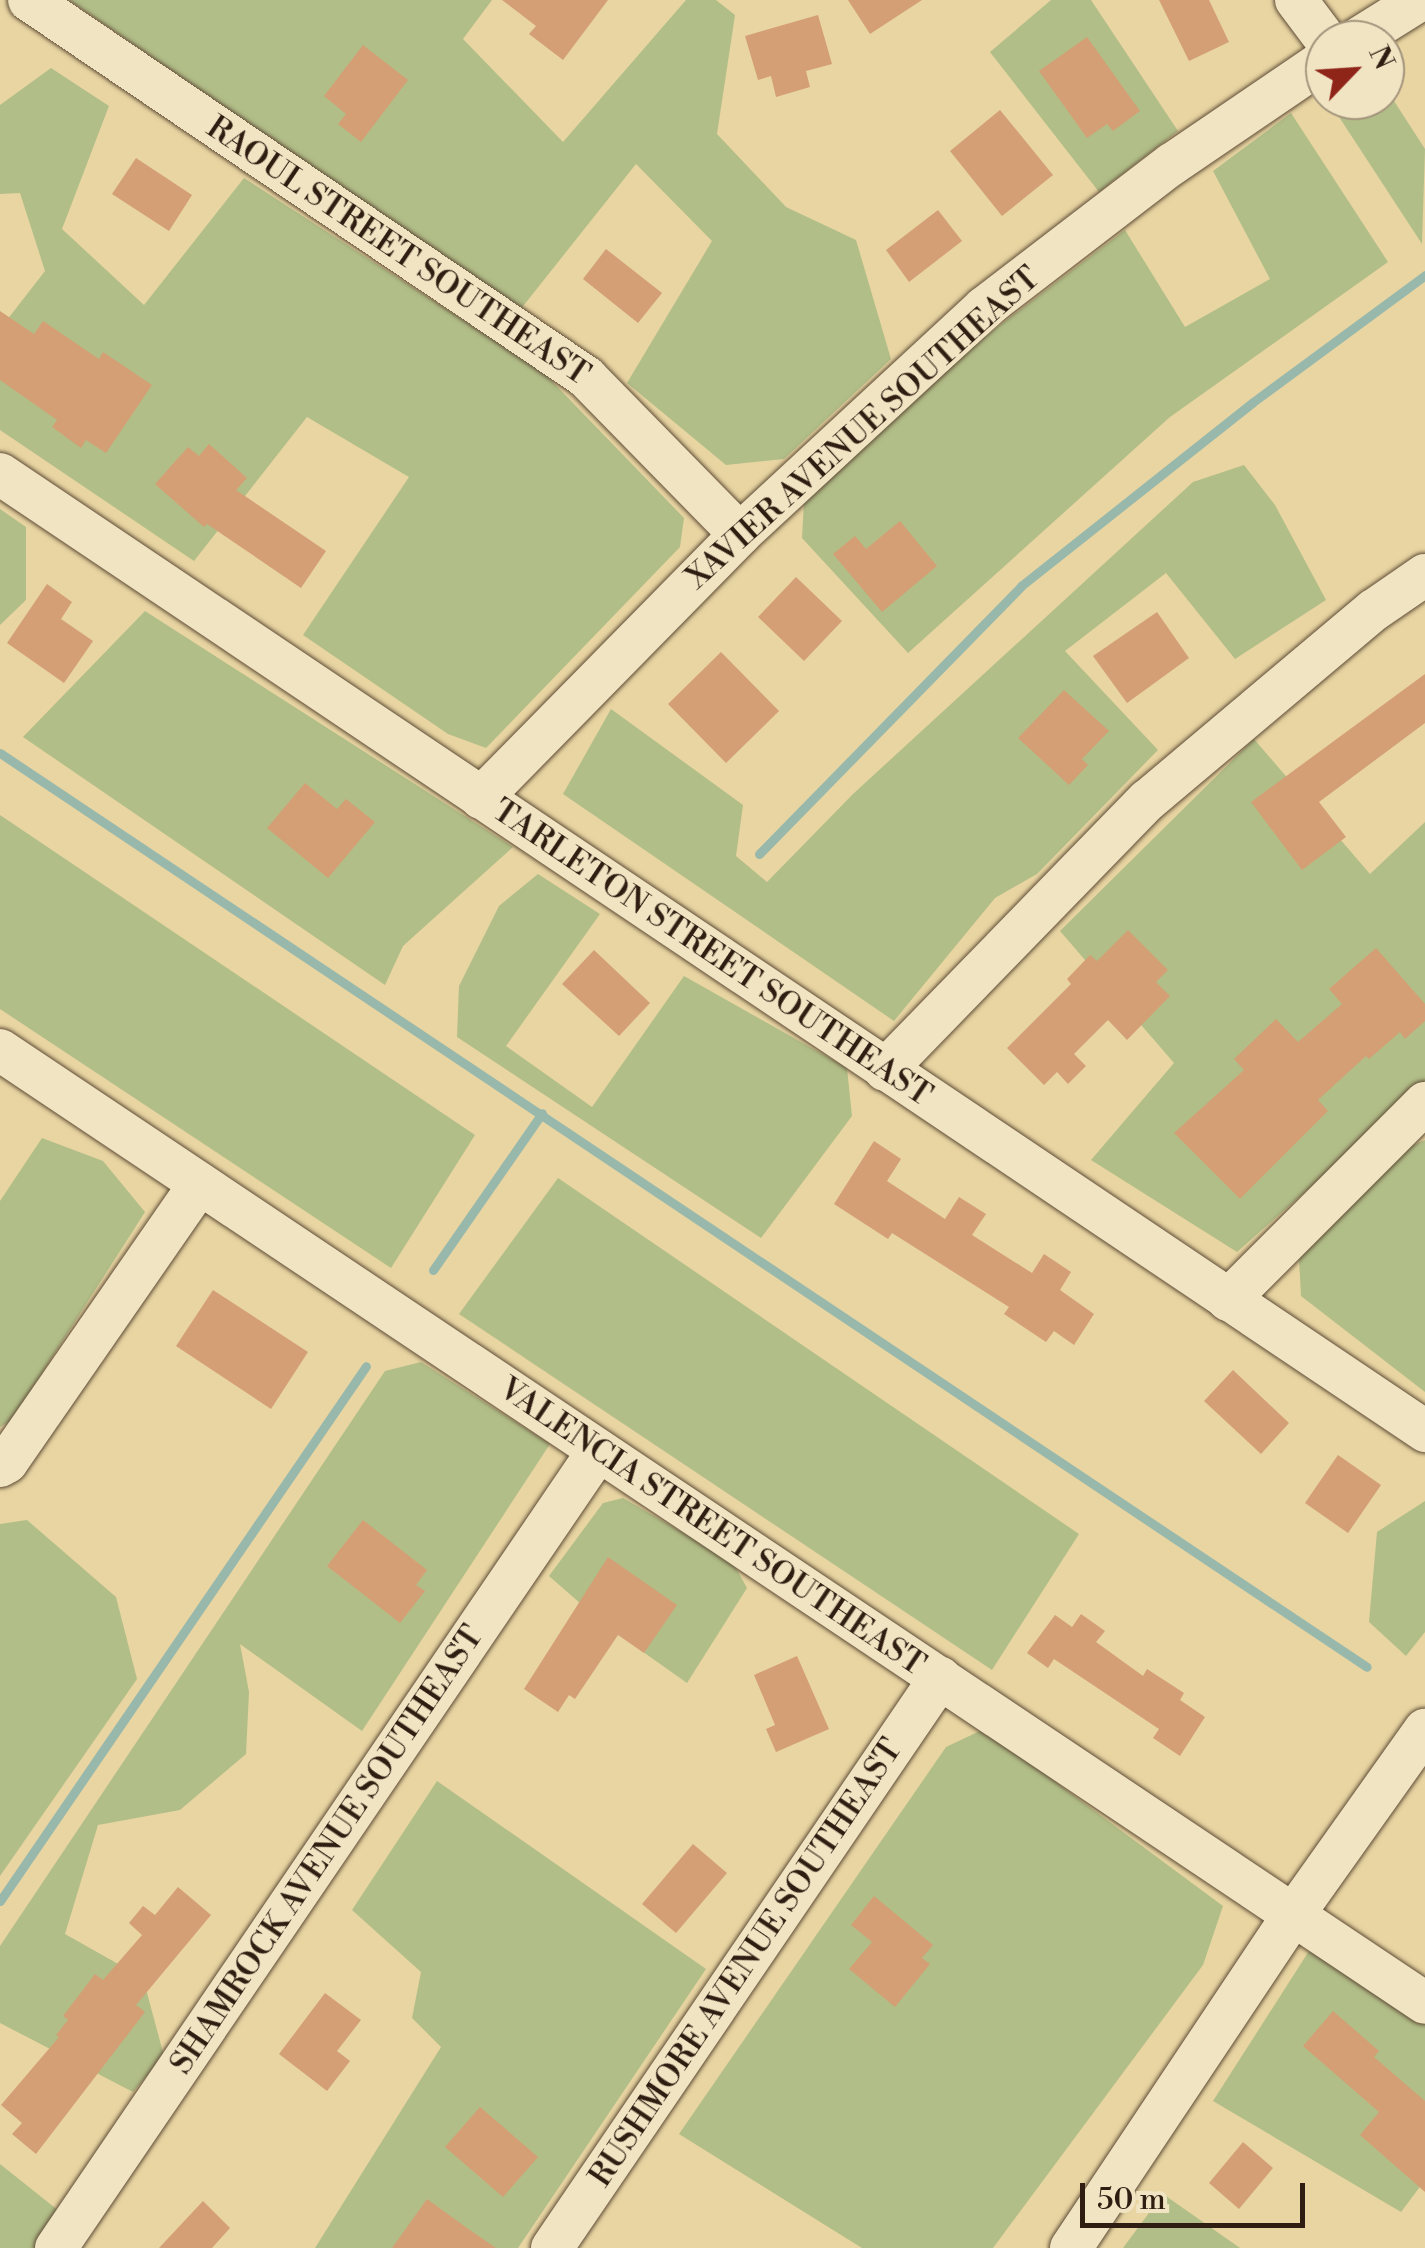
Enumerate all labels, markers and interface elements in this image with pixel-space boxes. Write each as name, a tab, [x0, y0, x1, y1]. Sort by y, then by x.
north arrow	[1305, 20, 1405, 120]
text: N	[1360, 41, 1401, 75]
street label: RAOUL STREET SOUTHEAST	[199, 108, 597, 394]
street label: XAVIER AVENUE SOUTHEAST	[678, 259, 1048, 597]
street label: TARLETON STREET SOUTHEAST	[485, 791, 939, 1115]
street label: VALENCIA STREET SOUTHEAST	[492, 1370, 932, 1684]
street label: SHAMROCK AVENUE SOUTHEAST	[162, 1618, 492, 2082]
street label: RUSHMORE AVENUE SOUTHEAST	[581, 1732, 911, 2194]
scale bar	[1085, 2163, 1310, 2225]
text: 50 m	[1097, 2181, 1166, 2219]

